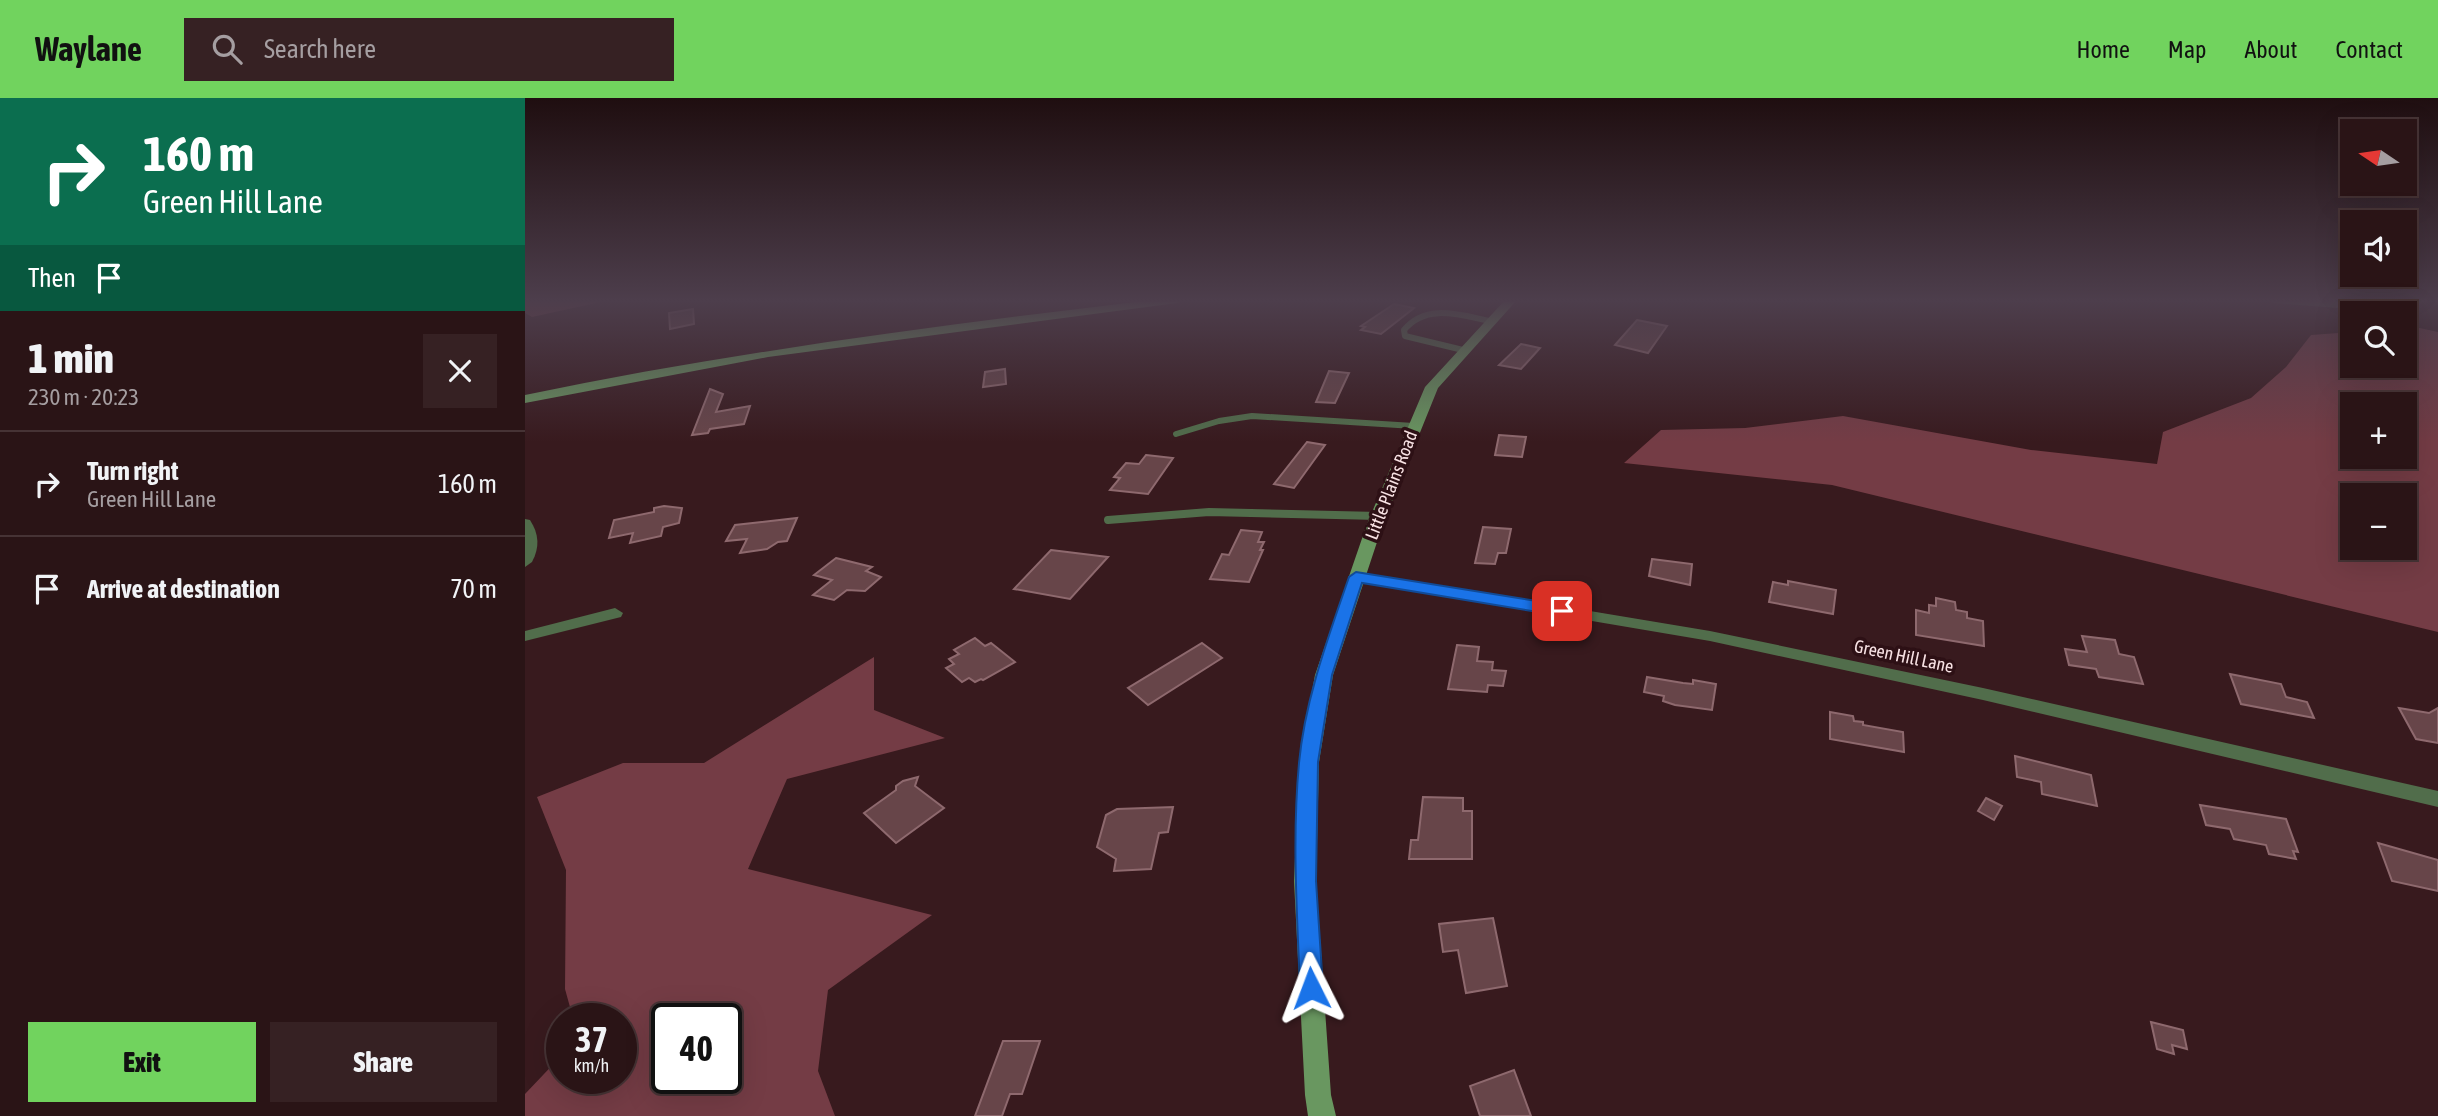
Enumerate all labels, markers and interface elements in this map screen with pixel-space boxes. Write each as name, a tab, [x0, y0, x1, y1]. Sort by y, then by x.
search box	[184, 18, 674, 81]
text: Waylane	[35, 30, 142, 68]
icon: search	[208, 30, 246, 68]
text: Search here	[264, 34, 376, 64]
text: Home	[2076, 36, 2130, 63]
text: Map	[2168, 36, 2206, 63]
text: About	[2244, 36, 2297, 63]
text: Contact	[2335, 36, 2403, 63]
north arrow	[2340, 119, 2417, 196]
map controls	[2340, 119, 2417, 560]
text: 160 m	[143, 125, 254, 181]
icon: right	[28, 126, 119, 217]
text: Green Hill Lane	[143, 183, 323, 220]
button: sound	[2340, 210, 2417, 287]
icon: arrive	[90, 259, 128, 297]
text: Then	[28, 263, 76, 293]
button: search	[2340, 301, 2417, 378]
text: 1 min	[28, 334, 114, 382]
button: close	[423, 334, 497, 408]
text: 230 m · 20:23	[28, 384, 139, 410]
button: +	[2340, 392, 2417, 469]
street label: Little Plains Road	[1361, 428, 1421, 542]
text: Turn right	[87, 456, 178, 486]
icon: right	[28, 465, 66, 503]
text: 160 m	[438, 469, 497, 499]
button: −	[2340, 483, 2417, 560]
text: Green Hill Lane	[87, 486, 216, 512]
icon: arrive	[28, 570, 66, 608]
text: Arrive at destination	[87, 574, 280, 604]
text: 70 m	[450, 574, 497, 604]
pin	[1532, 581, 1592, 641]
icon: arrive	[1543, 592, 1581, 630]
street label: Green Hill Lane	[1852, 635, 1956, 677]
position arrow	[1274, 951, 1348, 1025]
speed limit sign: 40	[651, 1003, 742, 1094]
text: 37	[575, 1019, 608, 1059]
button: Exit	[28, 1022, 256, 1102]
button: Share	[270, 1022, 497, 1102]
text: km/h	[574, 1055, 609, 1076]

